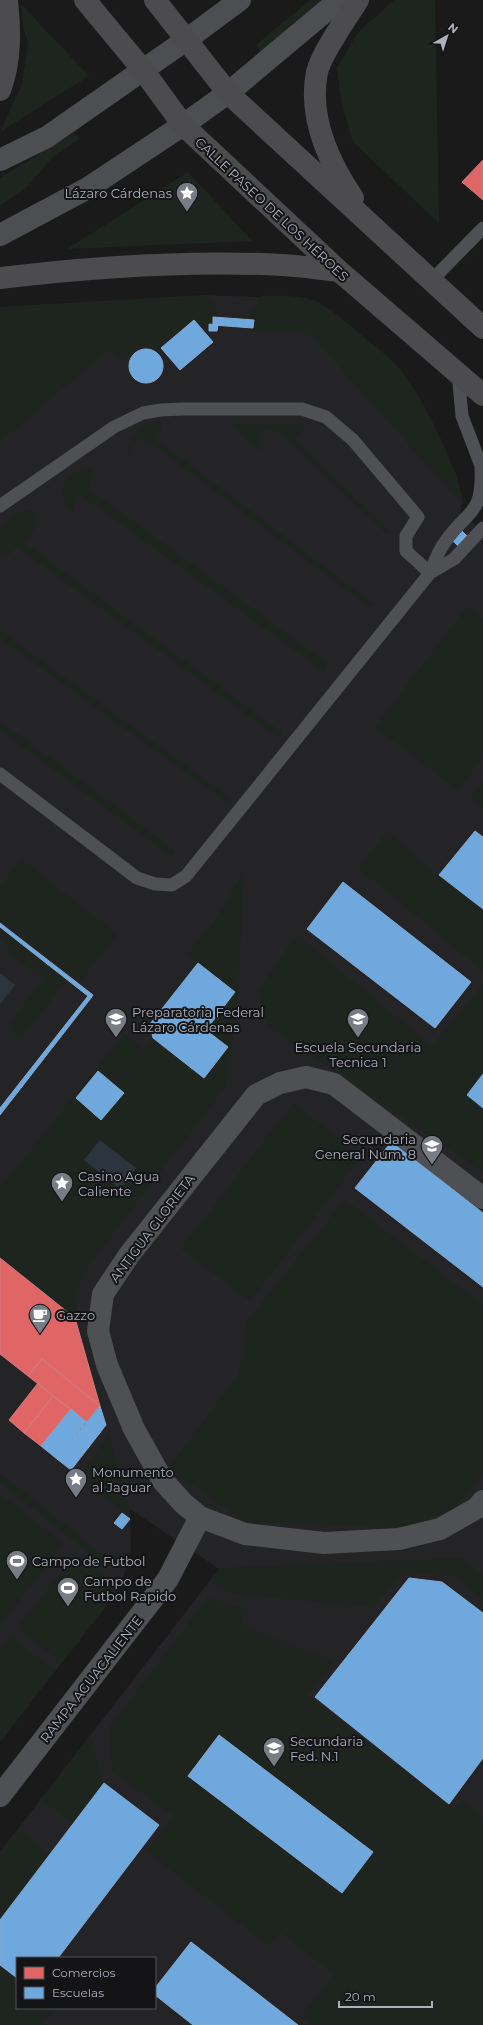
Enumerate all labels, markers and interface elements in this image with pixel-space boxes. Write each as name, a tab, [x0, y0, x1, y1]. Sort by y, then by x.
north arrow	[427, 16, 467, 56]
text: N	[445, 20, 461, 36]
street label: CALLE PASEO DE LOS HÉROES	[192, 134, 352, 284]
place icon: Lázaro Cárdenas	[174, 180, 200, 213]
place label: Lázaro Cárdenas	[64, 185, 172, 201]
place label: Preparatoria Federal Lázaro Cárdenas	[132, 1004, 264, 1035]
school or university icon: Preparatoria Federal Lázaro Cárdenas	[103, 1006, 129, 1039]
school or university icon: Escuela Secundaria Tecnica 1	[345, 1006, 371, 1039]
place label: Escuela Secundaria Tecnica 1	[295, 1039, 421, 1070]
place label: Secundaria General Num. 8	[315, 1131, 416, 1162]
school or university icon: Secundaria General Num. 8	[419, 1133, 445, 1166]
place label: Casino Agua Caliente	[78, 1168, 160, 1199]
place icon: Casino Agua Caliente	[49, 1170, 75, 1203]
street label: ANTIGUA GLORIETA	[106, 1170, 198, 1285]
cafe icon: Gazzo	[27, 1302, 53, 1335]
place label: Gazzo	[56, 1307, 95, 1323]
place label: Monumento al Jaguar	[92, 1464, 174, 1495]
place icon: Monumento al Jaguar	[63, 1466, 89, 1499]
sports icon: Campo de Futbol	[4, 1548, 30, 1581]
place label: Campo de Futbol	[32, 1553, 146, 1569]
place label: Campo de Futbol Rapido	[84, 1573, 176, 1604]
sports icon: Campo de Futbol Rapido	[55, 1575, 81, 1608]
street label: RAMPA AGUACALIENTE	[37, 1612, 145, 1746]
place label: Secundaria Fed. N.1	[290, 1733, 363, 1764]
school or university icon: Secundaria Fed. N.1	[261, 1735, 287, 1768]
legend	[16, 1957, 156, 2009]
text: Comercios	[52, 1965, 116, 1980]
scale bar	[339, 1983, 432, 2009]
text: Escuelas	[52, 1985, 104, 2000]
text: 20 m	[345, 1989, 376, 2004]

